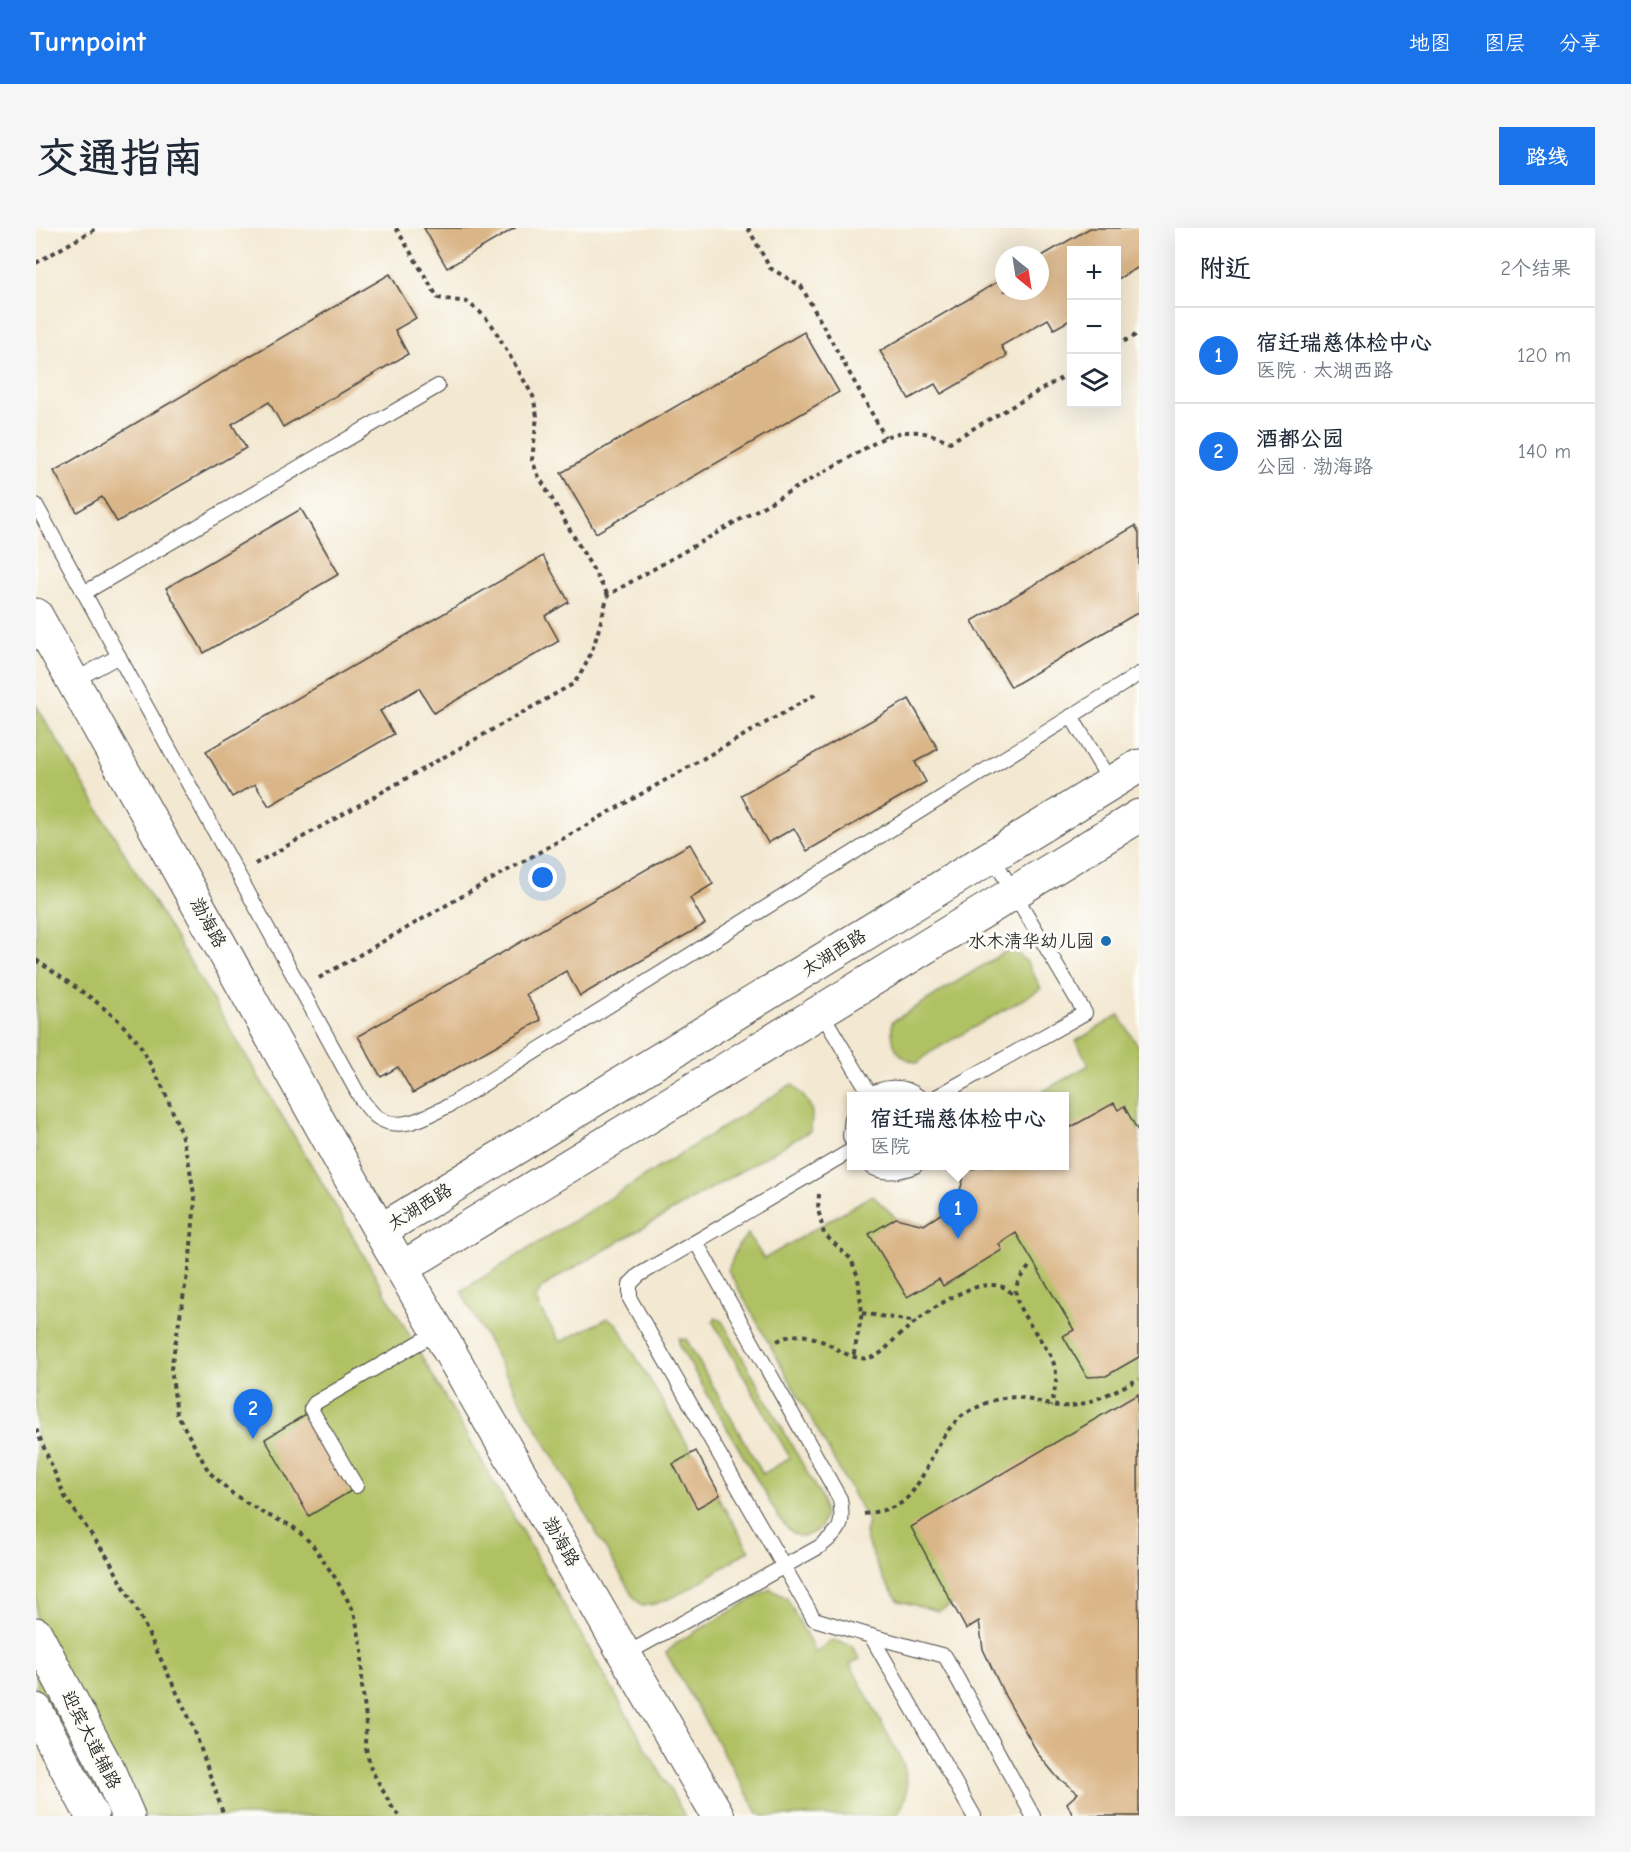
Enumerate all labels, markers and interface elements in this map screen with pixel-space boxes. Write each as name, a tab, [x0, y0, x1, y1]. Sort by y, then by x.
text: Turnpoint	[30, 26, 146, 58]
text: 地图	[1409, 31, 1451, 55]
text: 图层	[1484, 31, 1526, 55]
text: 分享	[1559, 31, 1601, 55]
button: 路线	[1499, 127, 1595, 185]
text: 交通指南	[36, 134, 204, 183]
north arrow	[995, 246, 1049, 300]
map controls	[1067, 246, 1121, 408]
button: +	[1067, 246, 1121, 300]
text: 附近	[1199, 254, 1251, 284]
text: 2个结果	[1501, 257, 1571, 280]
button: −	[1067, 300, 1121, 354]
text: 宿迁瑞慈体检中心	[1256, 330, 1432, 356]
text: 1	[1215, 344, 1222, 367]
text: 120 m	[1517, 344, 1571, 367]
button: layers	[1067, 354, 1121, 408]
text: 医院 · 太湖西路	[1256, 359, 1393, 382]
text: 酒都公园	[1256, 426, 1344, 452]
text: 2	[1214, 440, 1223, 463]
text: 140 m	[1518, 440, 1571, 463]
text: 公园 · 渤海路	[1256, 455, 1373, 478]
your location	[528, 863, 557, 892]
street label: 渤海路	[186, 894, 230, 952]
street label: 太湖西路	[798, 925, 870, 981]
place label: 水木清华幼儿园	[968, 931, 1094, 952]
marker: 水木清华幼儿园	[1099, 934, 1113, 948]
popup	[847, 1092, 1069, 1170]
text: 宿迁瑞慈体检中心	[870, 1106, 1046, 1132]
text: 医院	[870, 1135, 910, 1158]
street label: 太湖西路	[384, 1179, 456, 1235]
pin: 1	[938, 1190, 978, 1239]
pin: 2	[234, 1390, 272, 1439]
street label: 渤海路	[538, 1513, 584, 1571]
street label: 迎宾大道辅路	[57, 1687, 125, 1793]

